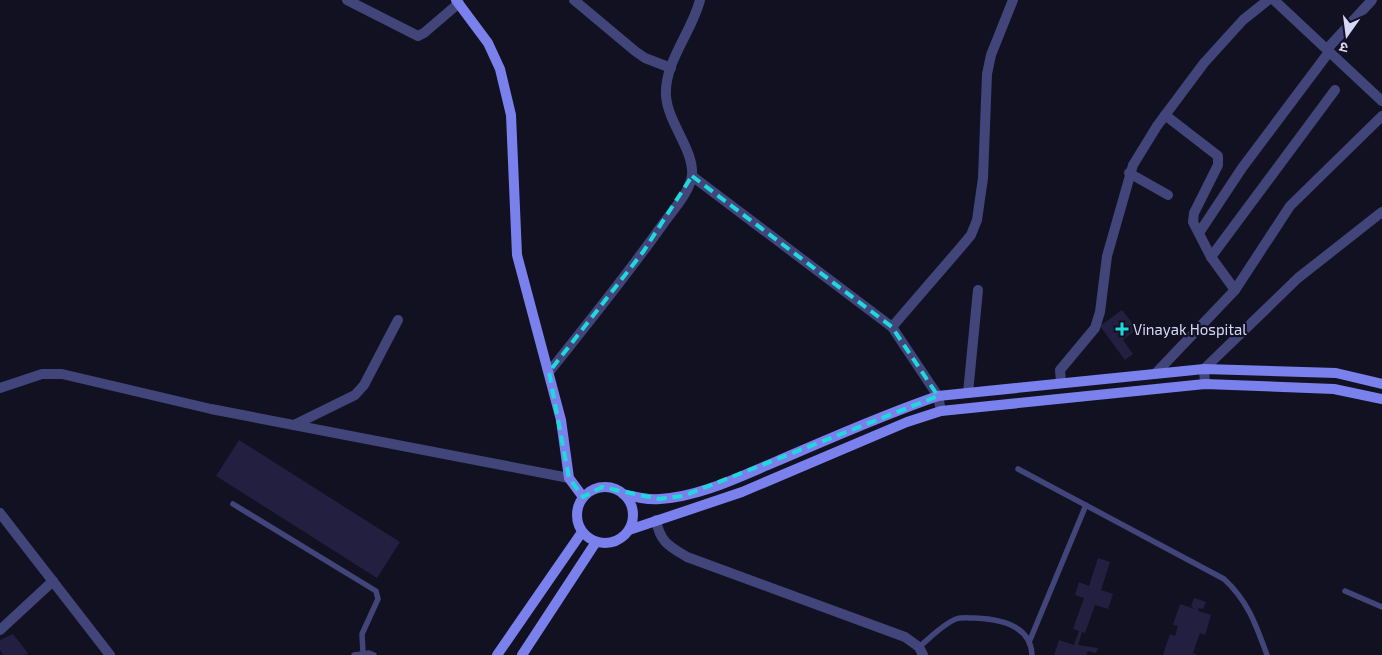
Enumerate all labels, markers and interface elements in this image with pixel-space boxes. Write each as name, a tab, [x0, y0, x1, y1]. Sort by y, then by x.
north arrow	[1322, 10, 1372, 60]
text: उ	[1337, 39, 1350, 57]
place label: Vinayak Hospital	[1133, 320, 1247, 338]
marker: Vinayak Hospital	[1115, 322, 1129, 336]

